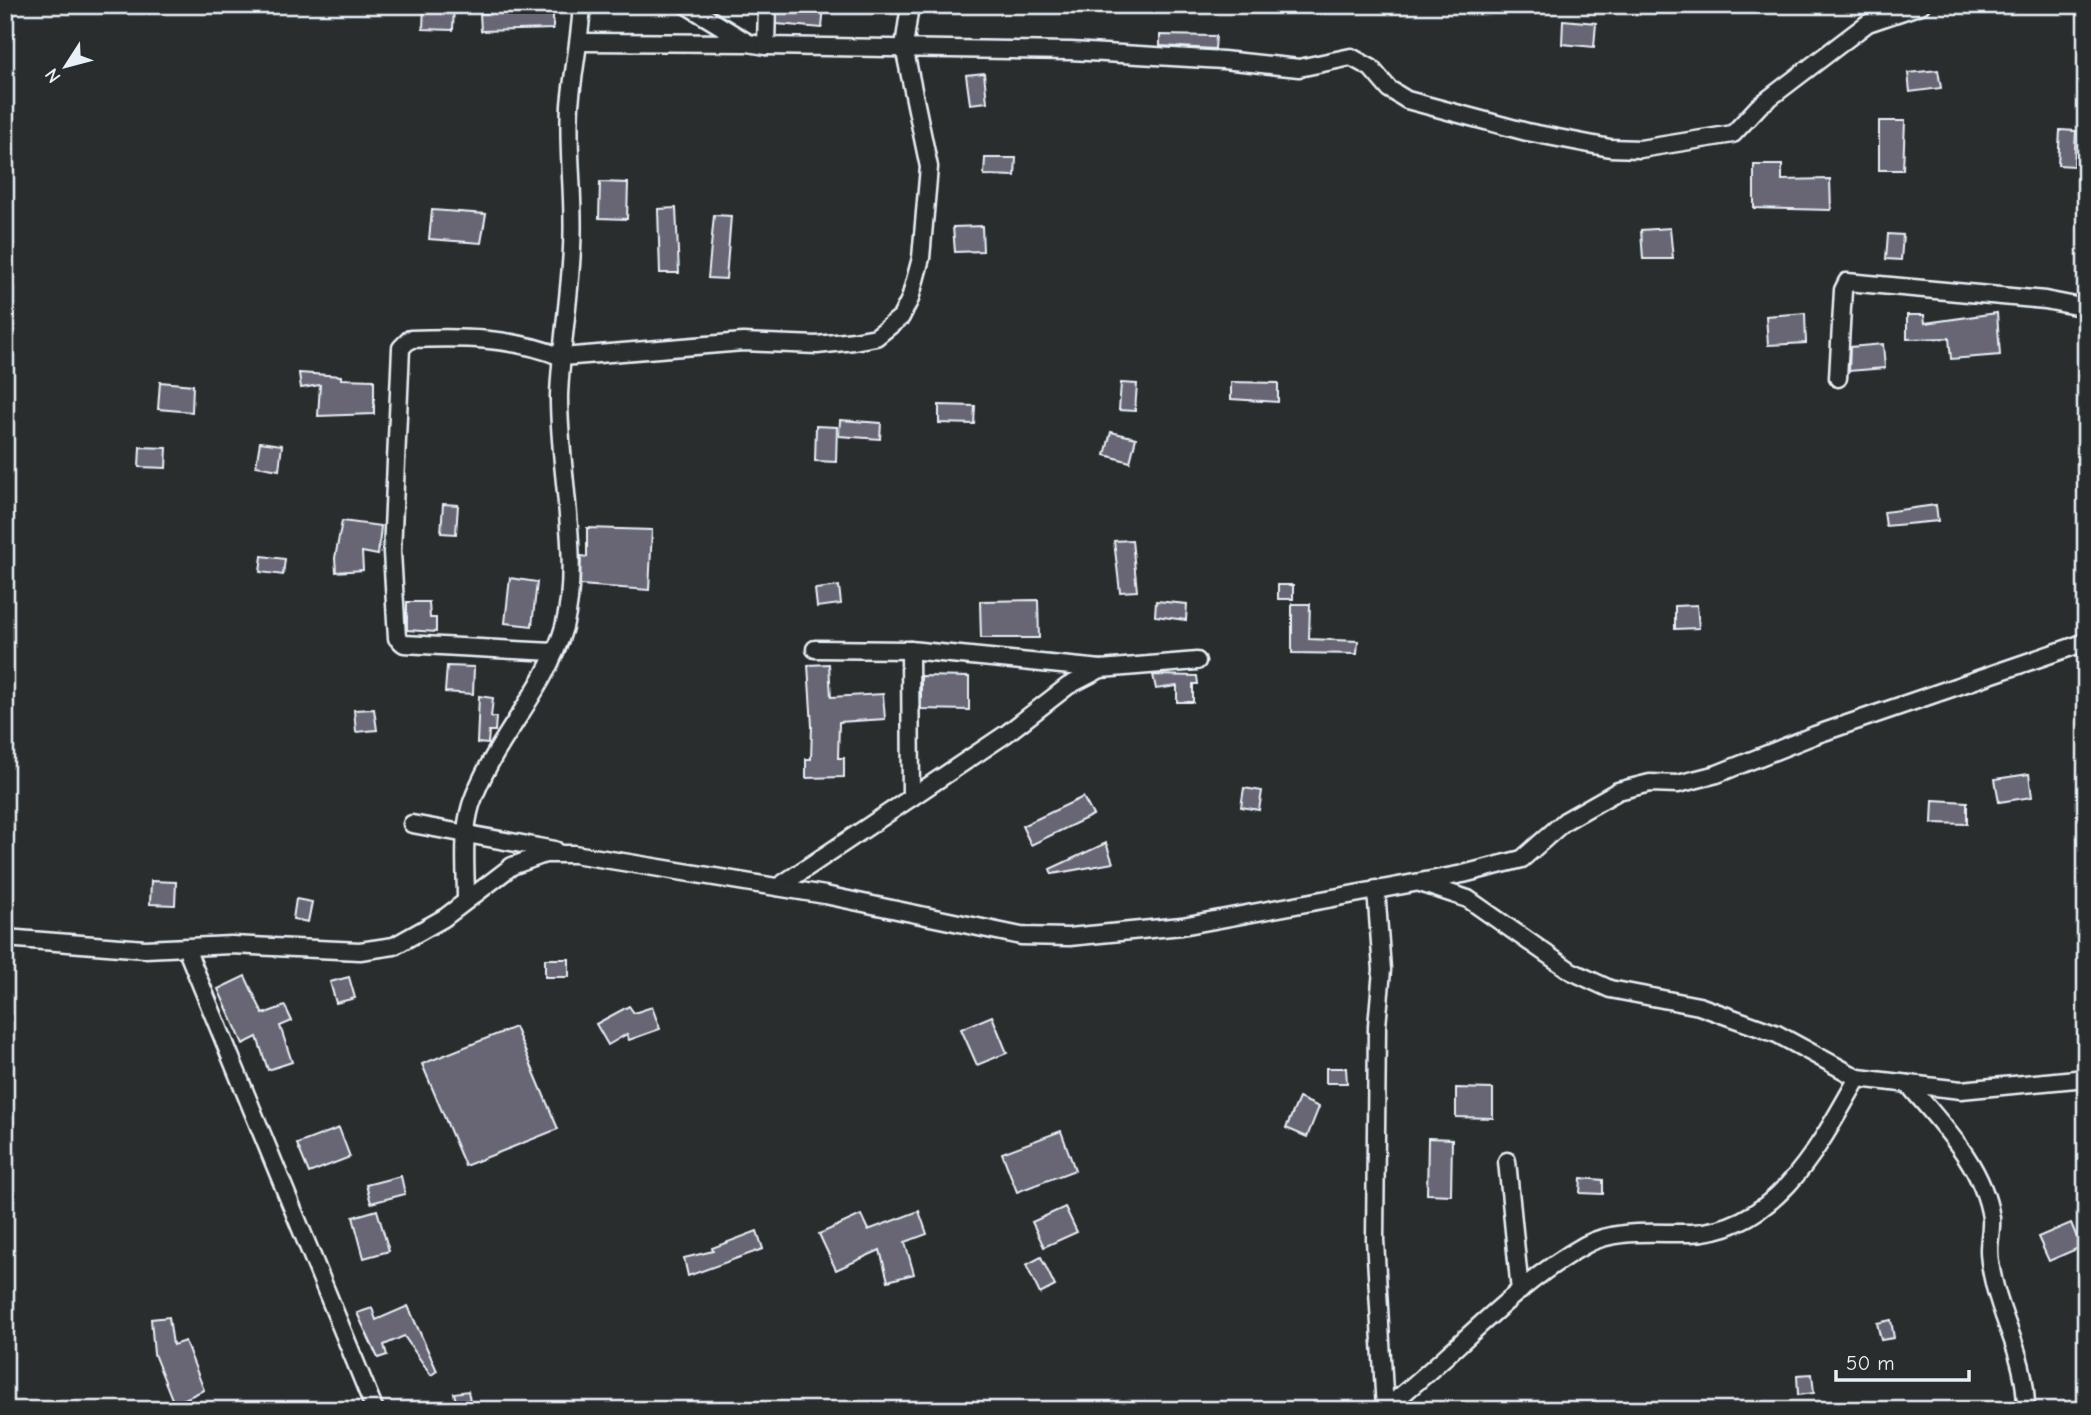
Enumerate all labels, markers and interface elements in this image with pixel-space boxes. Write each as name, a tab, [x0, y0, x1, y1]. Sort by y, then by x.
north arrow	[32, 32, 102, 102]
text: N	[41, 64, 66, 87]
scale bar	[1836, 1338, 1968, 1382]
text: 50 m	[1846, 1351, 1895, 1375]

